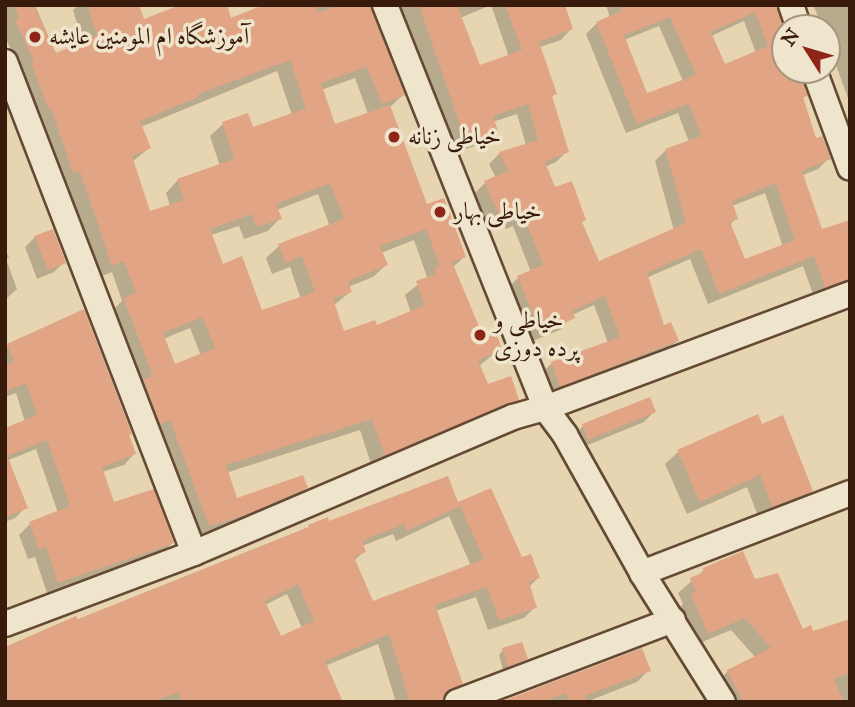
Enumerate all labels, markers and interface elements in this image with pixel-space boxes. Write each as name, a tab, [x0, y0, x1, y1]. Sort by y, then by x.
north arrow	[771, 14, 841, 84]
place label: آموزشگاه ام المومنین عایشه	[49, 23, 249, 51]
text: N	[776, 24, 804, 51]
marker: آموزشگاه ام المومنین عایشه	[27, 29, 43, 45]
place label: خیاطی زنانه	[408, 123, 501, 151]
marker: خیاطی زنانه	[386, 129, 402, 145]
place label: خیاطی بهار	[454, 198, 542, 226]
marker: خیاطی بهار	[432, 204, 448, 220]
place label: خیاطی و پرده دوزی	[494, 307, 579, 363]
marker: خیاطی و پرده دوزی	[472, 327, 488, 343]

